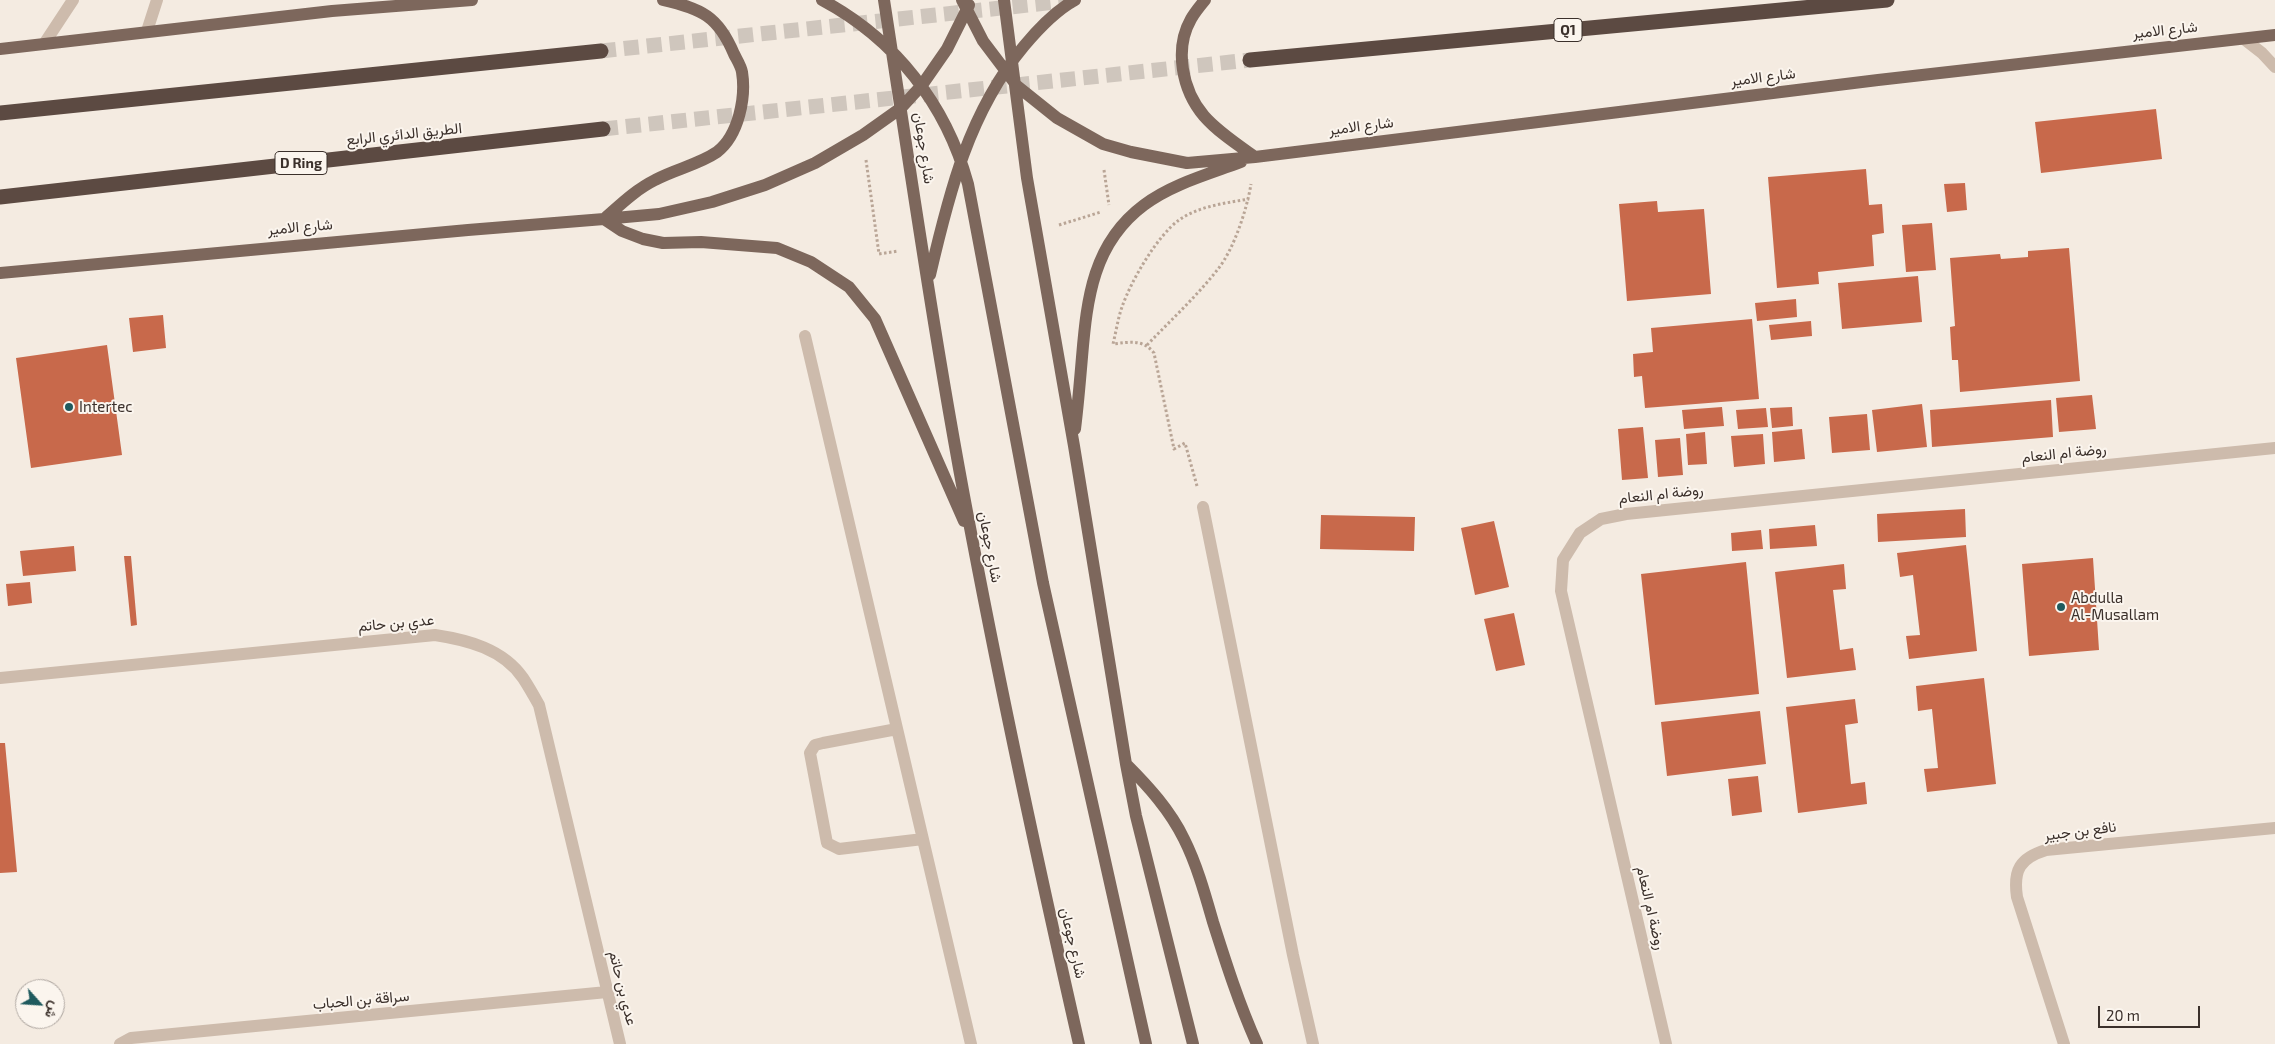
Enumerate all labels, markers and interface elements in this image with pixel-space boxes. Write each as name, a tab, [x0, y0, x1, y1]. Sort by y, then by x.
road number: Q1	[1554, 18, 1582, 42]
street label: شارع الامير	[2132, 18, 2198, 42]
street label: شارع الامير	[1730, 64, 1796, 90]
street label: شارع جوعان	[909, 111, 939, 185]
street label: شارع الامير	[1328, 113, 1394, 139]
street label: الطريق الدائري الرابع	[345, 119, 463, 149]
road number: D Ring	[275, 152, 327, 174]
street label: شارع الامير	[267, 215, 333, 239]
place label: Intertec	[79, 398, 133, 416]
marker: Intertec	[63, 401, 75, 413]
street label: روضة ام النعام	[2021, 440, 2107, 466]
street label: روضة ام النعام	[1618, 481, 1704, 507]
street label: شارع جوعان	[974, 510, 1006, 584]
place label: Abdulla Al-Musallam	[2071, 589, 2159, 624]
marker: Abdulla Al-Musallam	[2055, 601, 2067, 613]
street label: عدي بن حاتم	[357, 611, 435, 635]
street label: نافع بن جبير	[2043, 818, 2117, 844]
street label: روضة ام النعام	[1633, 864, 1669, 952]
street label: شارع جوعان	[1056, 906, 1090, 980]
street label: عدي بن حاتم	[605, 949, 641, 1027]
north arrow	[15, 979, 65, 1029]
street label: سراقة بن الحباب	[312, 987, 410, 1013]
scale bar	[2100, 996, 2202, 1028]
text: ش	[42, 999, 64, 1022]
text: 20 m	[2106, 1006, 2140, 1024]

